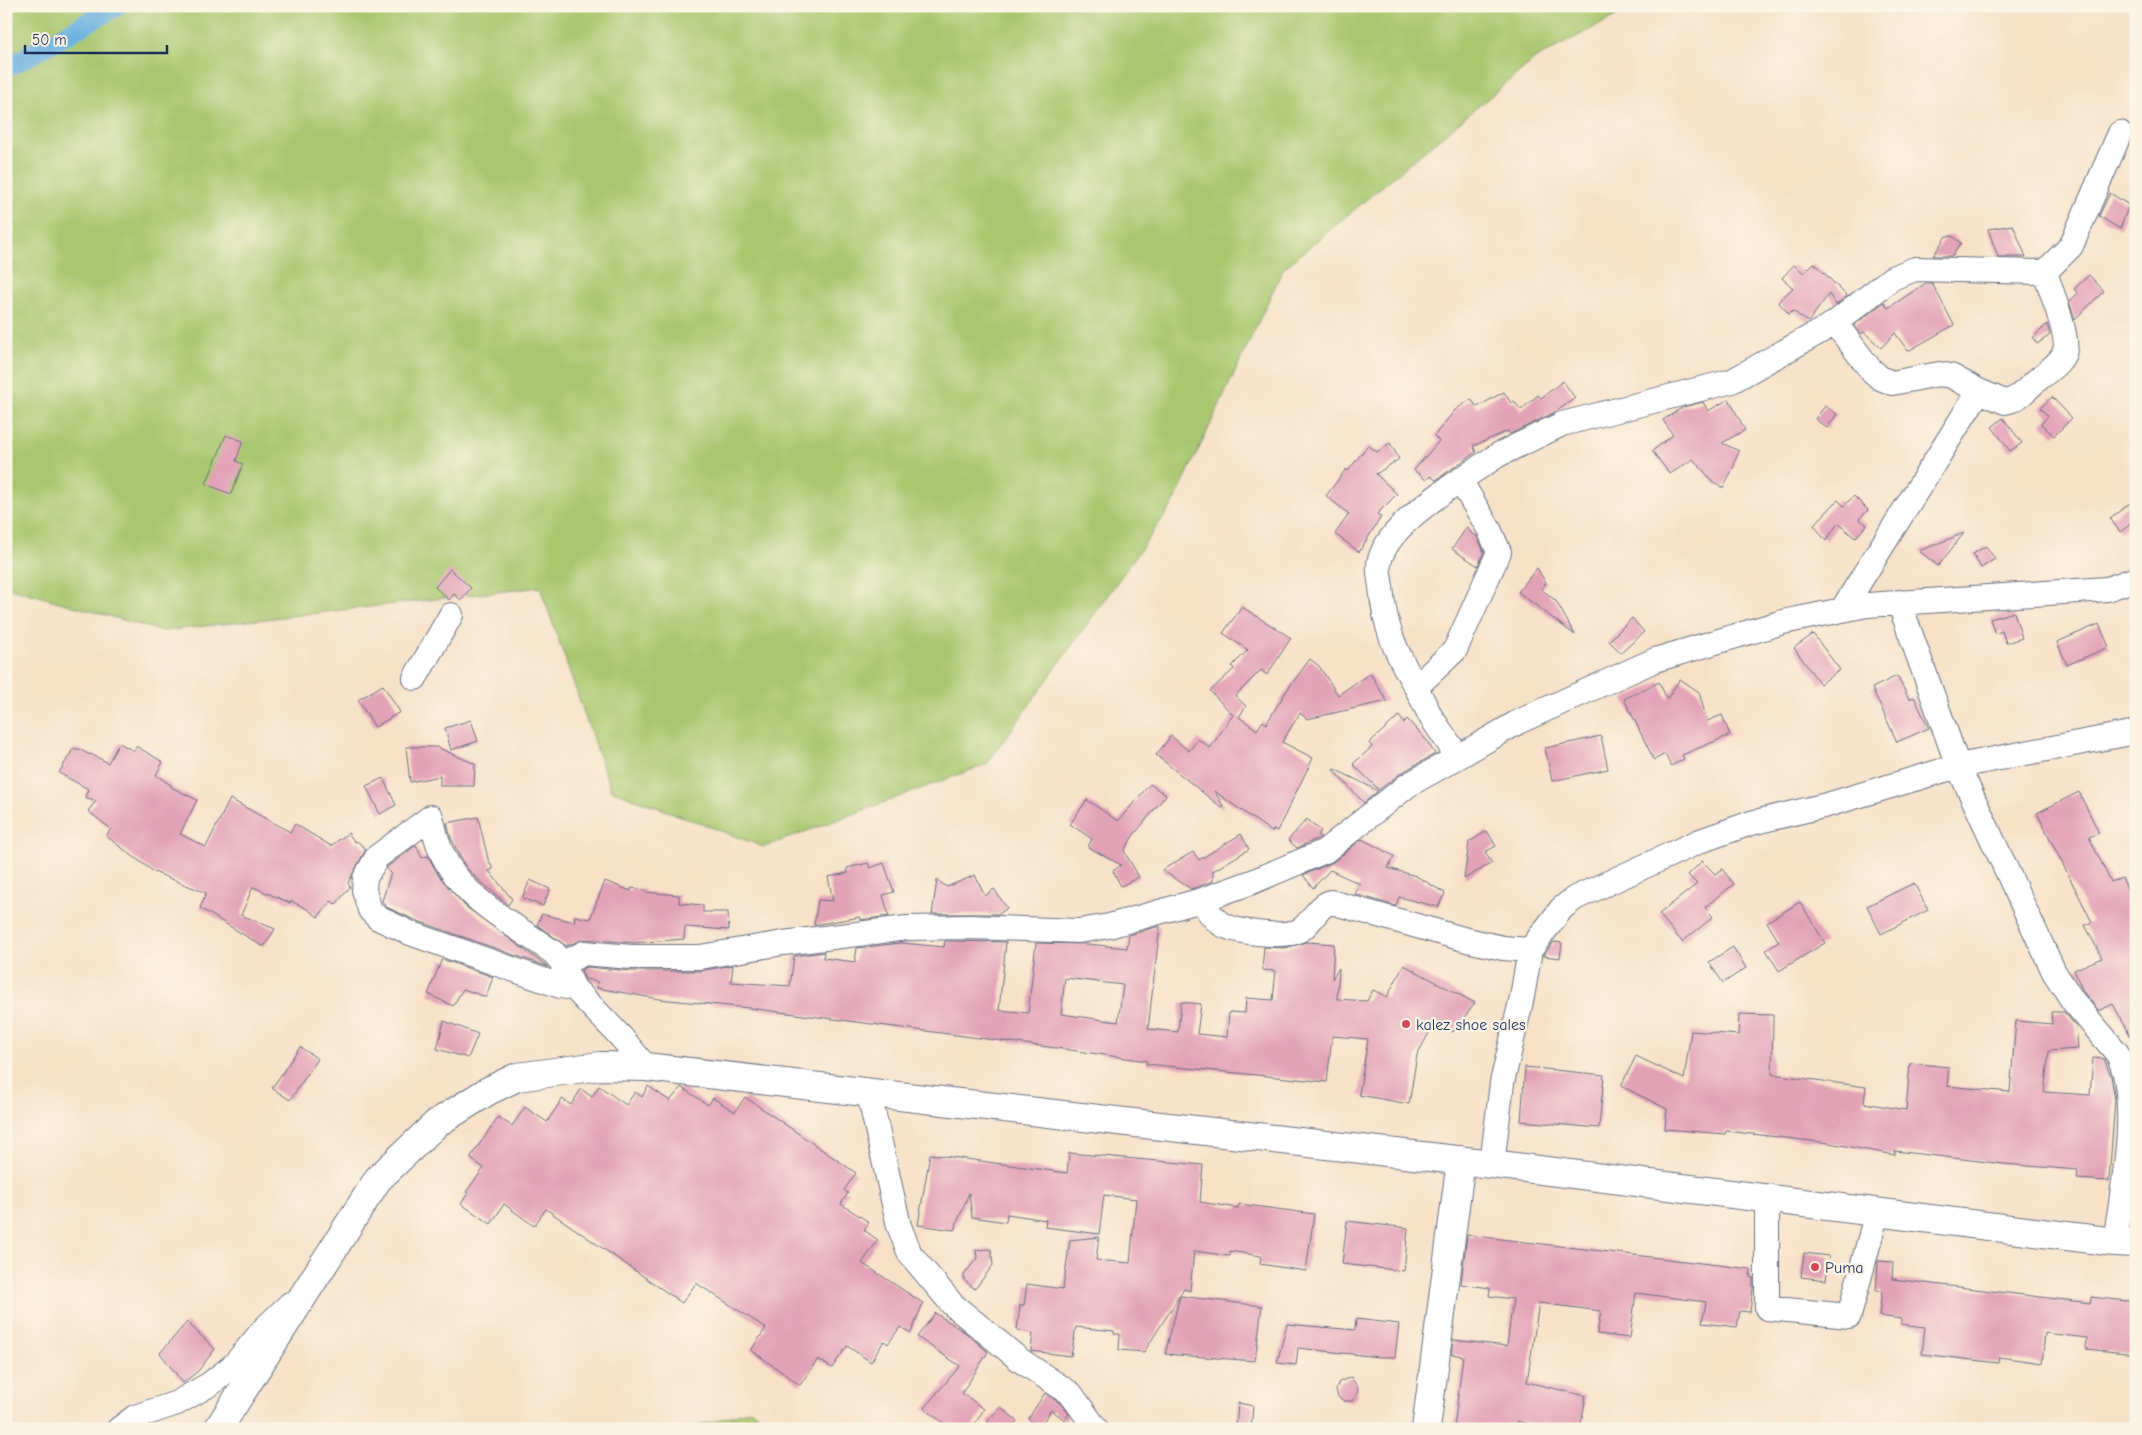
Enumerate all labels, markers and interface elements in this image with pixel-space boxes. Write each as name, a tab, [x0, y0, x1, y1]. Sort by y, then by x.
scale bar	[25, 22, 168, 54]
text: 50 m	[32, 31, 67, 49]
place label: kalez shoe sales	[1416, 1016, 1526, 1034]
marker: kalez shoe sales	[1400, 1018, 1412, 1030]
place label: Puma	[1825, 1259, 1864, 1277]
marker: Puma	[1809, 1261, 1821, 1273]

